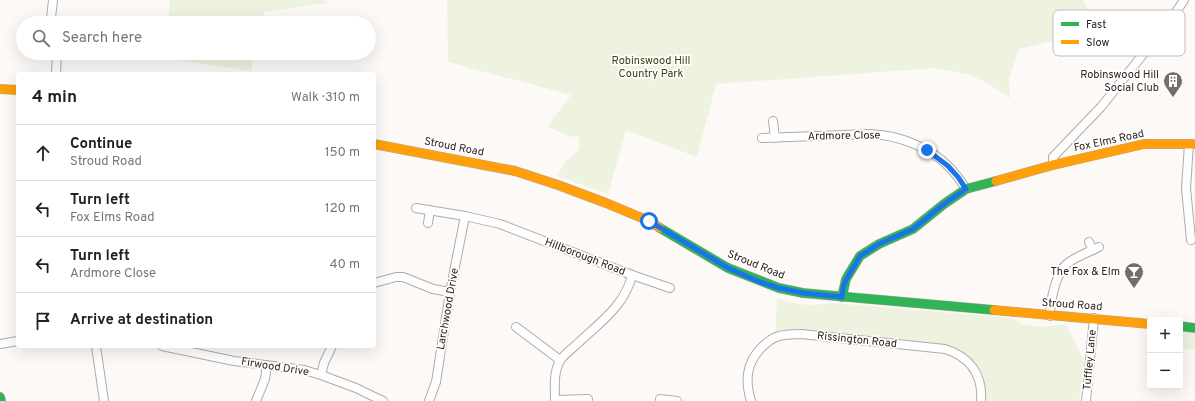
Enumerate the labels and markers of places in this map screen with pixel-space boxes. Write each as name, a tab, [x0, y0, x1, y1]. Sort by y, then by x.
place label: Robinswood Hill Social Club	[1080, 68, 1159, 95]
building icon: Robinswood Hill Social Club	[1162, 70, 1184, 98]
bar icon: The Fox & Elm	[1123, 261, 1145, 289]
place label: The Fox & Elm	[1050, 265, 1120, 279]

